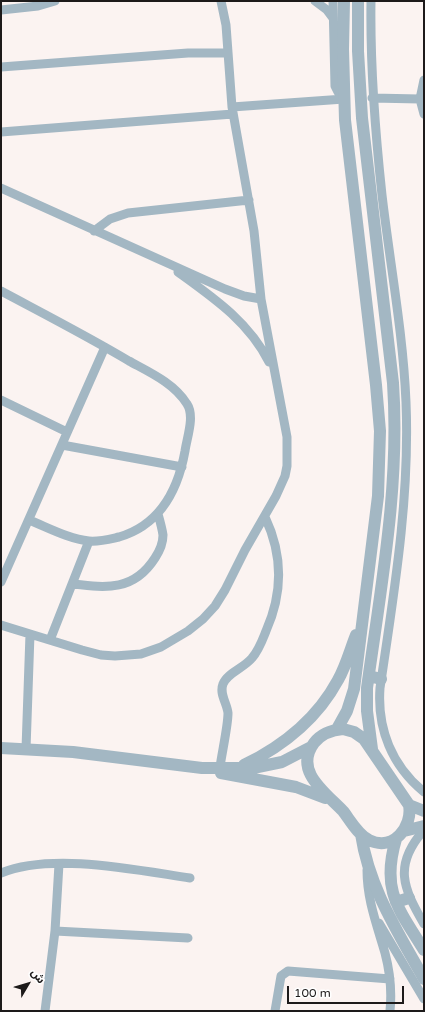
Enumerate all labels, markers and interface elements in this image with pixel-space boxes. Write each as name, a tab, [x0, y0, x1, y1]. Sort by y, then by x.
north arrow	[8, 964, 48, 1004]
text: ش	[28, 966, 48, 986]
scale bar	[289, 978, 406, 1004]
text: 100 m	[294, 986, 331, 1000]

